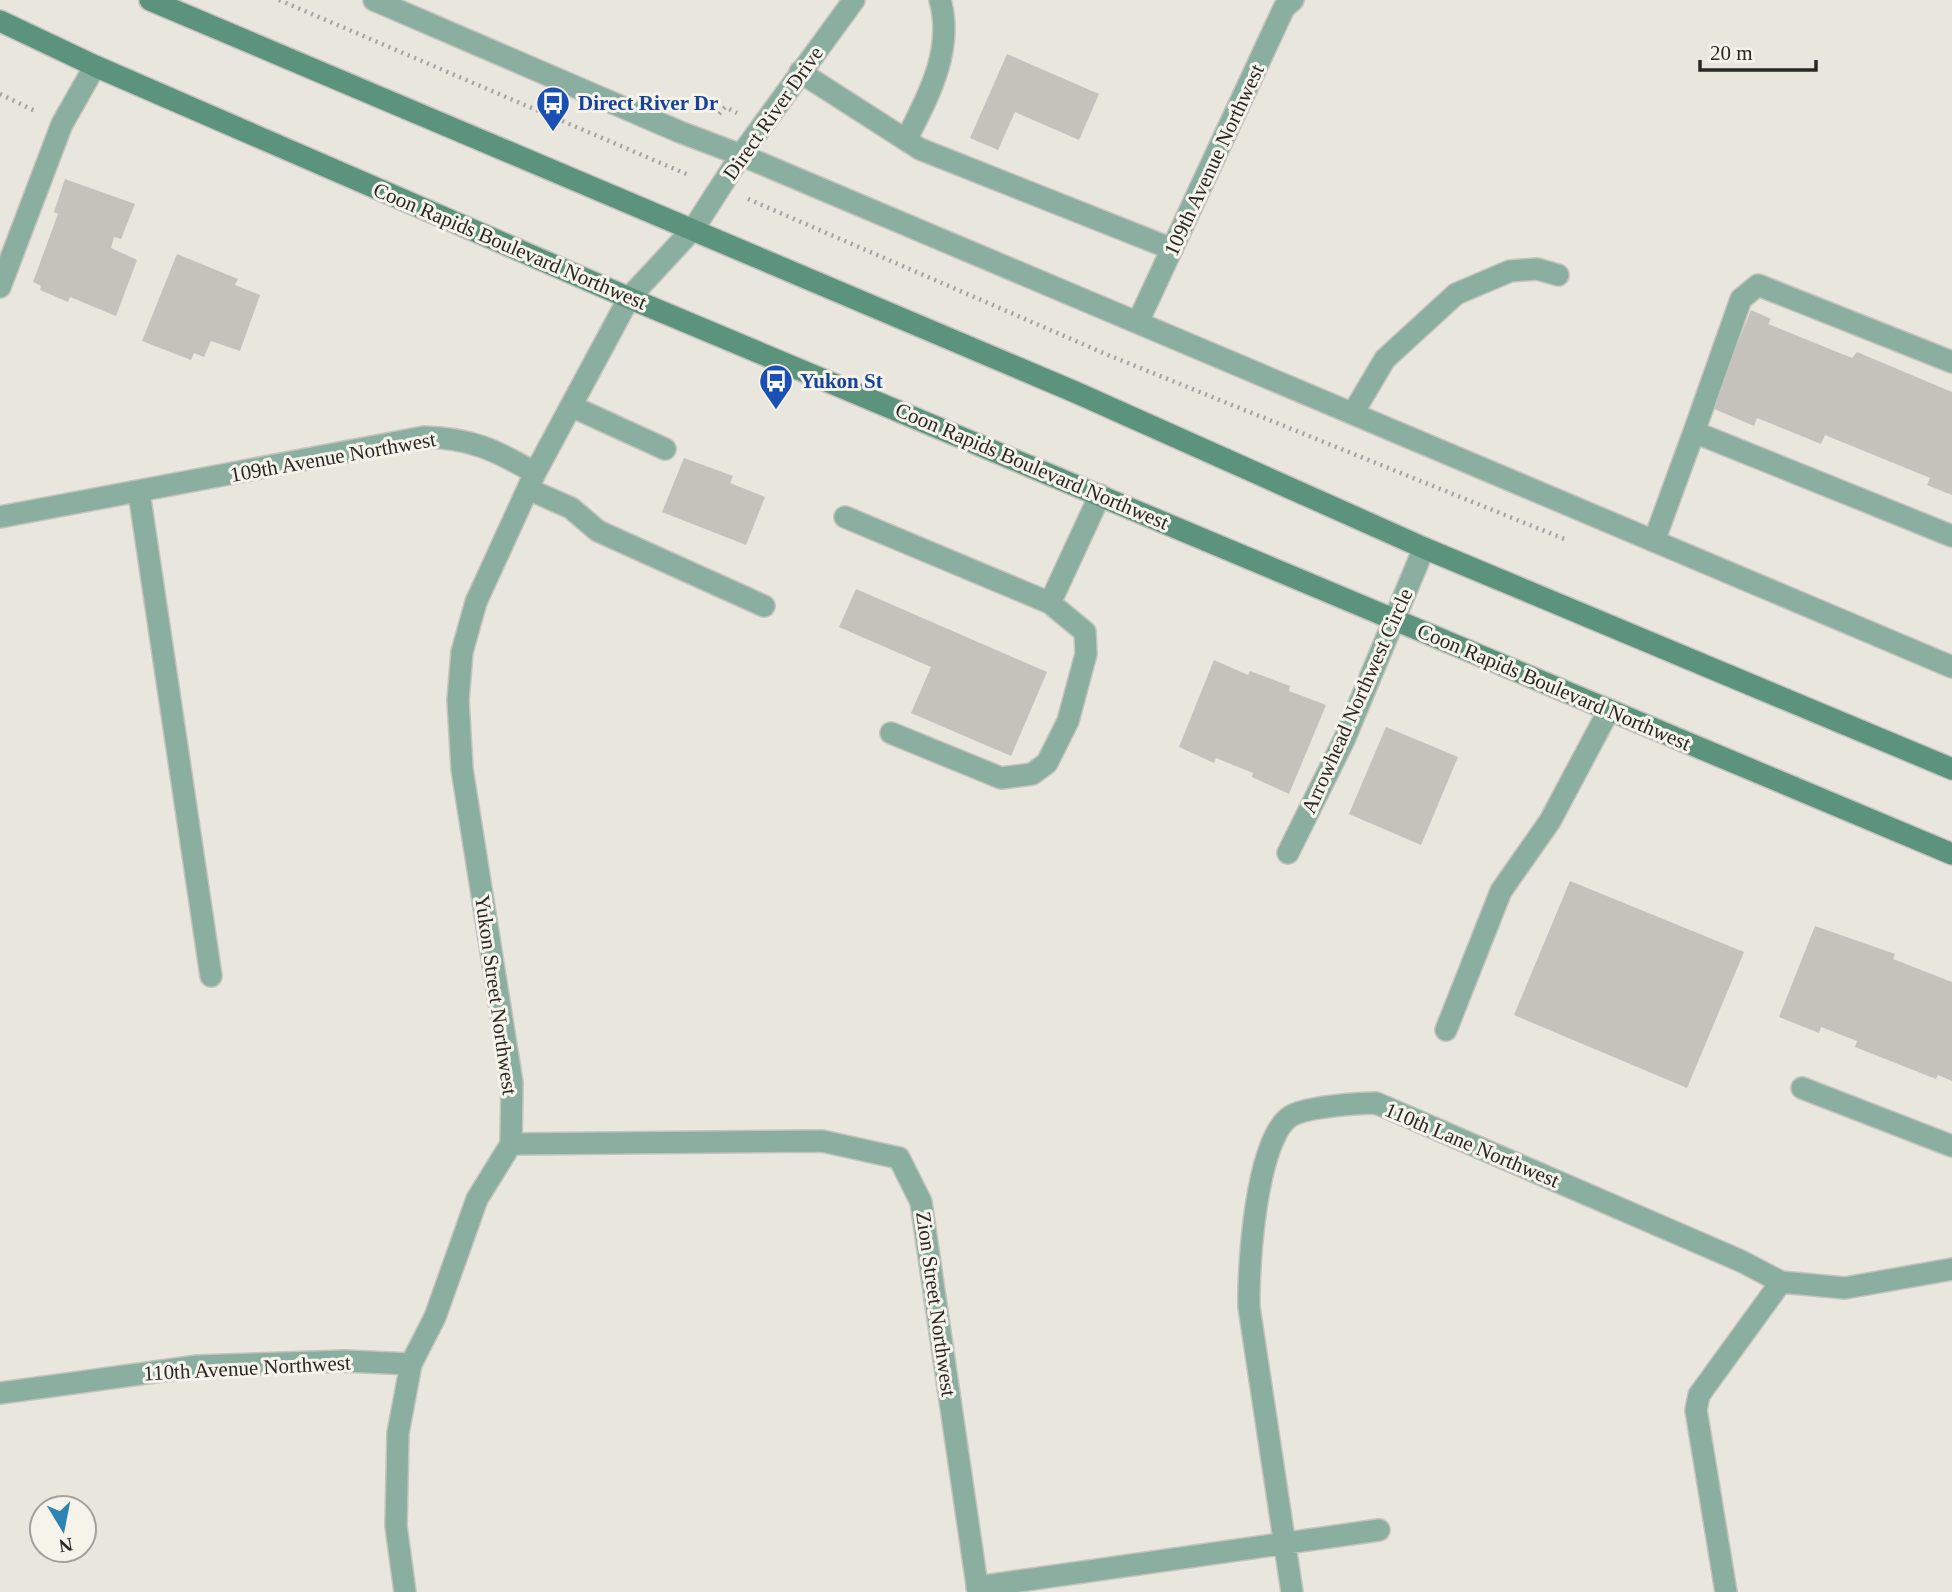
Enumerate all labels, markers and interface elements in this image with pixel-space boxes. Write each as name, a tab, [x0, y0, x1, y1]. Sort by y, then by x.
scale bar	[1700, 28, 1815, 72]
text: 20 m	[1710, 41, 1753, 65]
street label: Direct River Drive	[718, 42, 828, 184]
street label: 109th Avenue Northwest	[1159, 60, 1269, 260]
bus stop icon: Direct River Dr	[534, 84, 572, 133]
place label: Direct River Dr	[578, 91, 718, 115]
street label: Coon Rapids Boulevard Northwest	[370, 177, 650, 315]
bus stop icon: Yukon St	[757, 362, 795, 411]
place label: Yukon St	[800, 369, 883, 393]
street label: Coon Rapids Boulevard Northwest	[892, 397, 1172, 535]
street label: 109th Avenue Northwest	[228, 427, 438, 487]
street label: Arrowhead Northwest Circle	[1296, 585, 1418, 817]
street label: Coon Rapids Boulevard Northwest	[1414, 618, 1694, 756]
street label: Yukon Street Northwest	[470, 893, 522, 1097]
street label: 110th Lane Northwest	[1381, 1097, 1563, 1193]
street label: Zion Street Northwest	[911, 1210, 961, 1398]
street label: 110th Avenue Northwest	[143, 1351, 351, 1385]
north arrow	[28, 1494, 98, 1564]
text: N	[57, 1534, 74, 1557]

